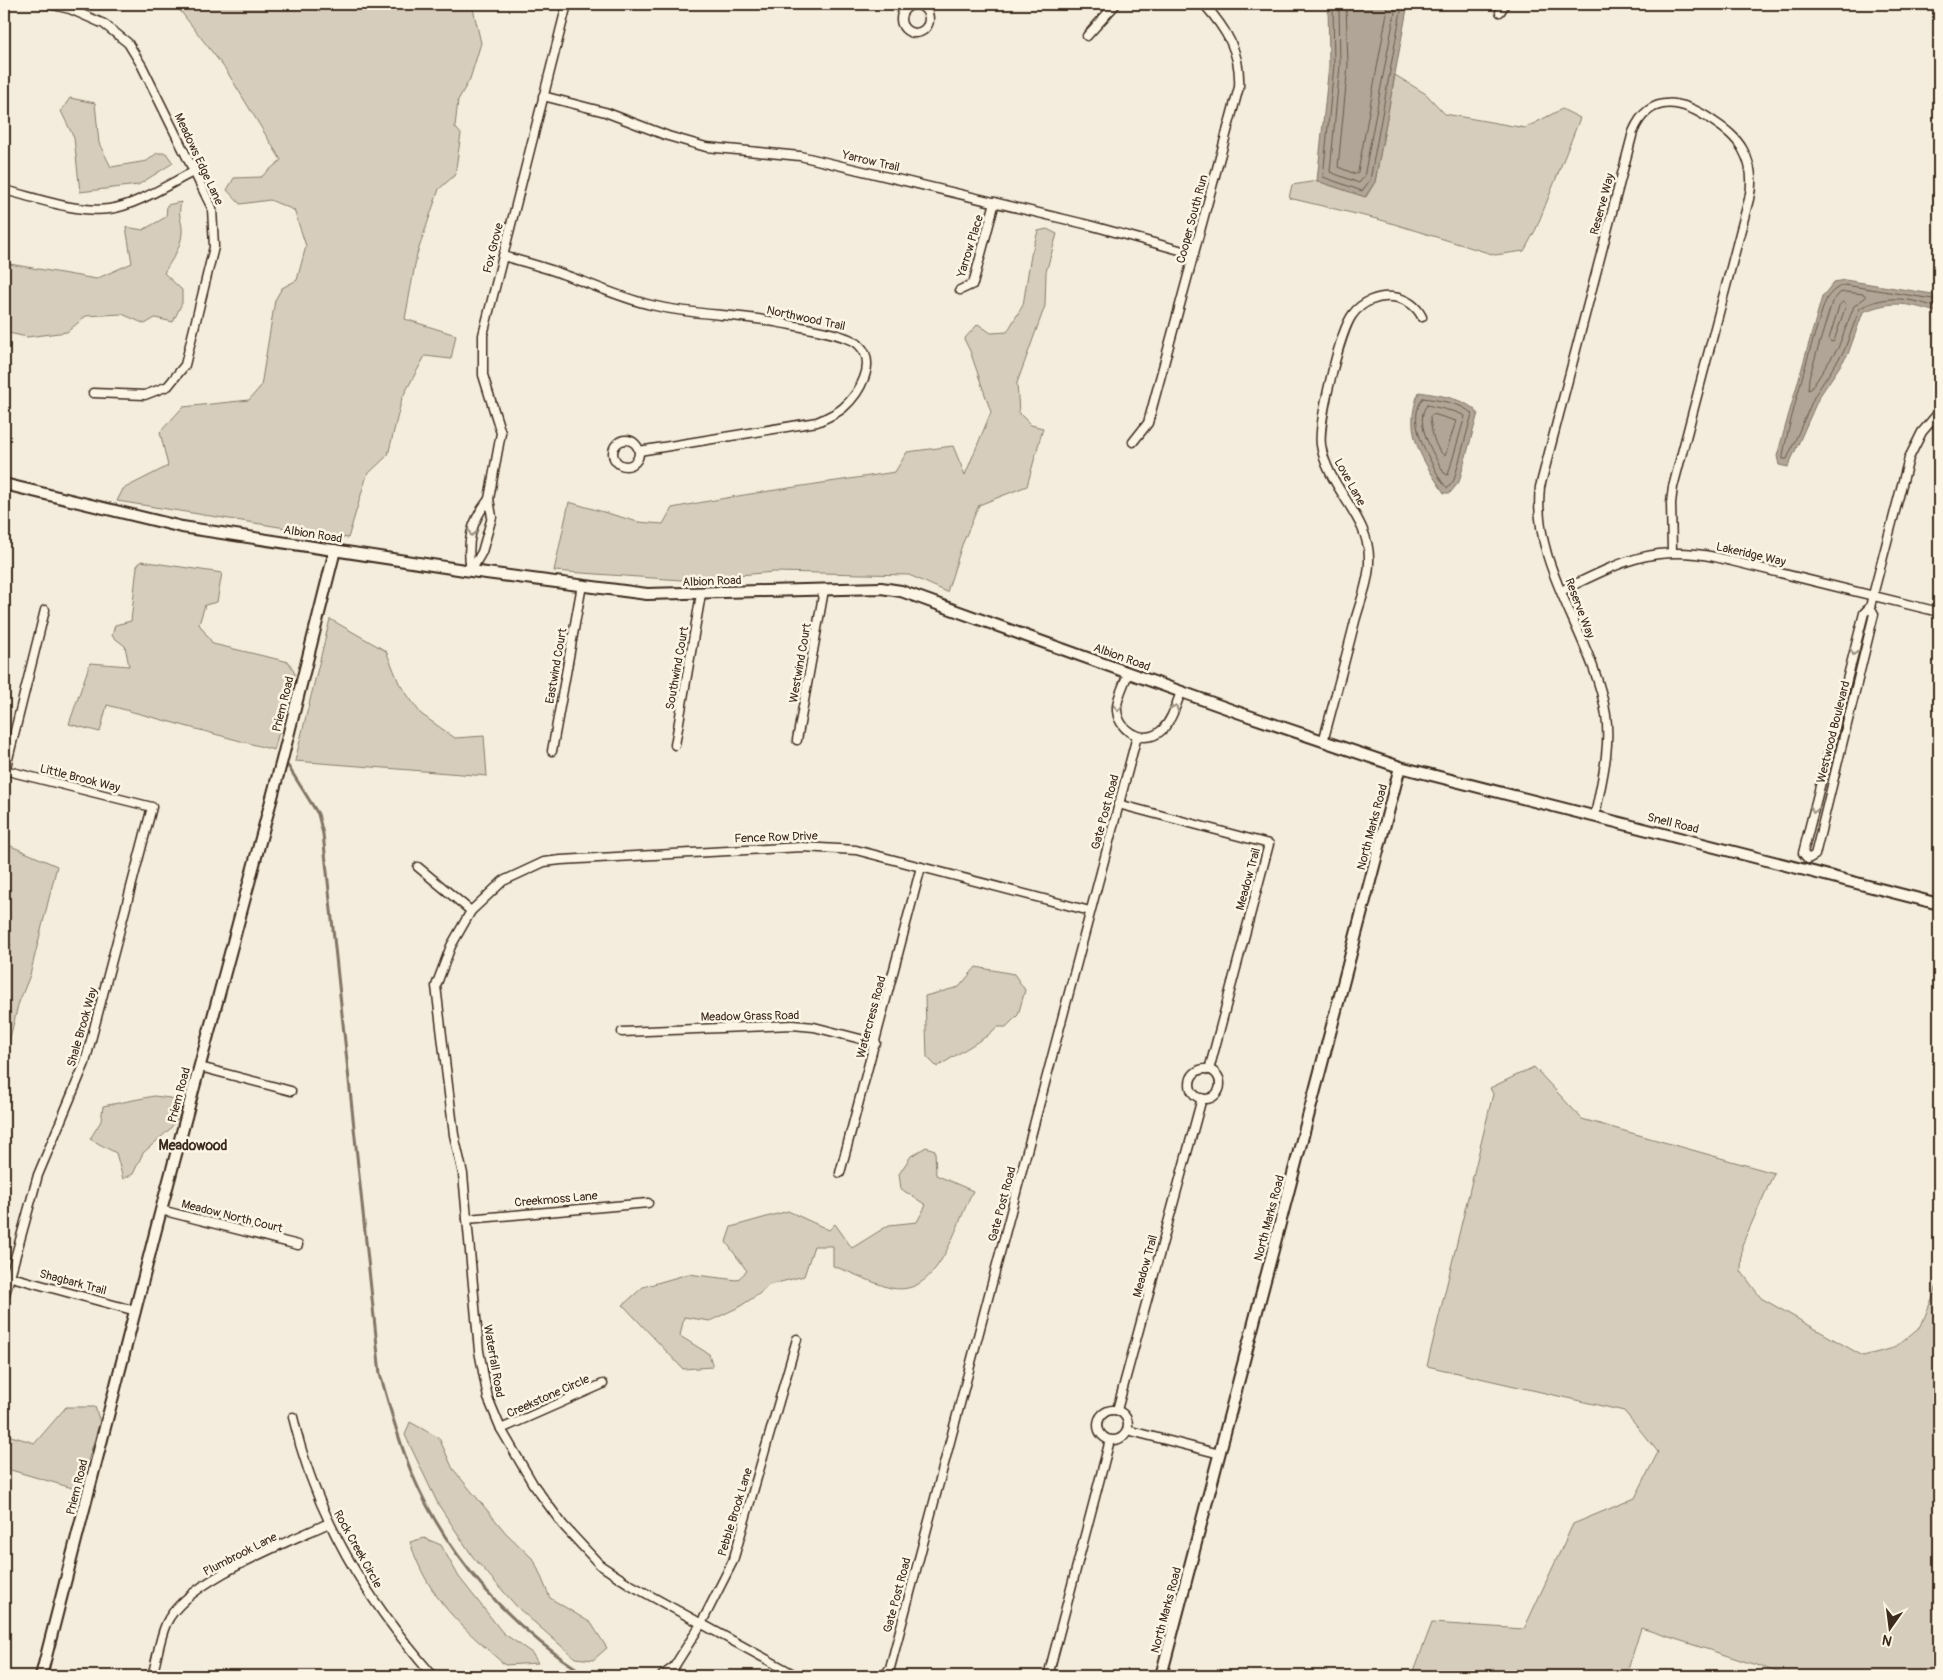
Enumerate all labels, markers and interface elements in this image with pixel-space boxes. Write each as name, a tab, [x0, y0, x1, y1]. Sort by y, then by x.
street label: Meadows Edge Lane	[171, 111, 226, 208]
street label: Yarrow Trail	[840, 147, 901, 175]
street label: Reserve Way	[1587, 172, 1618, 237]
street label: Cooper South Run	[1173, 173, 1212, 265]
street label: Yarrow Place	[954, 213, 987, 280]
street label: Fox Grove	[480, 221, 507, 275]
street label: Northwood Trail	[765, 303, 847, 334]
street label: Love Lane	[1330, 456, 1369, 509]
street label: Albion Road	[282, 522, 343, 547]
one-way arrow	[467, 528, 478, 537]
street label: Lakeridge Way	[1715, 539, 1787, 570]
street label: Albion Road	[682, 573, 742, 590]
street label: Reserve Way	[1561, 576, 1598, 640]
street label: Westwind Court	[786, 622, 815, 704]
street label: Southwind Court	[663, 625, 692, 711]
street label: Eastwind Court	[542, 627, 571, 705]
street label: Albion Road	[1091, 640, 1152, 675]
one-way arrow	[1849, 648, 1860, 657]
street label: Priem Road	[269, 675, 298, 733]
street label: Westwood Boulevard	[1814, 679, 1853, 785]
one-way arrow	[1113, 704, 1124, 712]
one-way arrow	[1168, 704, 1179, 713]
street label: Little Brook Way	[38, 761, 122, 796]
street label: Gate Post Road	[1088, 773, 1123, 851]
street label: North Marks Road	[1354, 782, 1391, 872]
one-way arrow	[1809, 805, 1820, 814]
street label: Snell Road	[1645, 810, 1700, 837]
street label: Fence Row Drive	[734, 829, 818, 846]
street label: Meadow Trail	[1233, 846, 1264, 912]
street label: Watercress Road	[853, 974, 890, 1060]
street label: Shale Brook Way	[64, 986, 101, 1069]
street label: Meadow Grass Road	[700, 1008, 800, 1025]
street label: Priem Road	[165, 1066, 194, 1124]
district label: Meadowood	[159, 1137, 228, 1154]
street label: Gate Post Road	[985, 1165, 1020, 1243]
street label: North Marks Road	[1251, 1173, 1288, 1263]
street label: Creekmoss Lane	[514, 1188, 598, 1211]
street label: Meadow North Court	[180, 1197, 284, 1236]
street label: Meadow Trail	[1130, 1233, 1161, 1299]
street label: Shagbark Trail	[38, 1266, 108, 1299]
street label: Waterfall Road	[480, 1324, 507, 1399]
street label: Creekstone Circle	[505, 1372, 592, 1421]
street label: Priem Road	[63, 1458, 92, 1516]
street label: Pebble Brook Lane	[715, 1466, 756, 1558]
street label: Rock Creek Circle	[330, 1508, 385, 1591]
street label: Plumbrook Lane	[201, 1529, 280, 1580]
street label: Gate Post Road	[880, 1556, 915, 1634]
street label: North Marks Road	[1148, 1565, 1185, 1655]
north arrow	[1866, 1602, 1916, 1652]
text: N	[1880, 1631, 1894, 1650]

